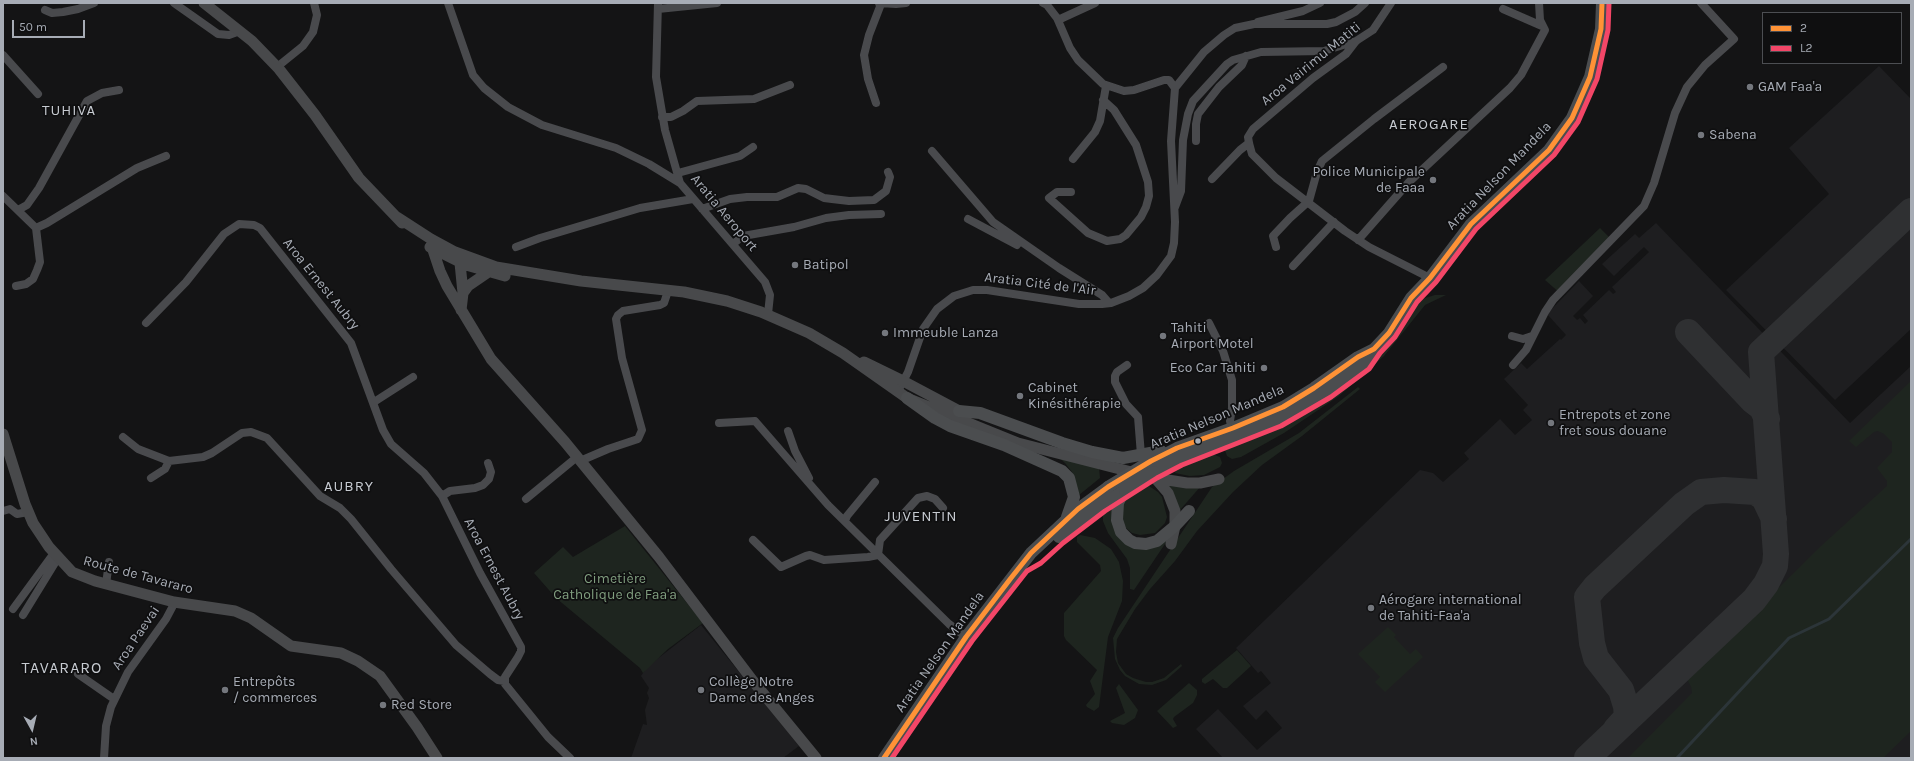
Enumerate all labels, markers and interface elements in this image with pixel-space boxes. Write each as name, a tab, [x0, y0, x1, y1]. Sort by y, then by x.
scale bar	[14, 12, 87, 38]
legend	[1762, 12, 1902, 64]
street label: Aroa Vairimu Matiti	[1258, 19, 1364, 109]
text: 50 m	[19, 20, 47, 34]
text: 2	[1800, 21, 1807, 35]
text: L2	[1800, 41, 1813, 55]
place label: GAM Faa'a	[1758, 79, 1822, 95]
marker: GAM Faa'a	[1745, 82, 1755, 92]
district label: TUHIVA	[42, 102, 96, 120]
district label: AEROGARE	[1389, 116, 1469, 134]
street label: Aratia Nelson Mandela	[1443, 118, 1555, 234]
place label: Sabena	[1709, 127, 1757, 143]
marker: Sabena	[1696, 130, 1706, 140]
place label: Police Municipale de Faaa	[1312, 164, 1425, 196]
street label: Aratia Aeroport	[687, 171, 761, 255]
marker: Police Municipale de Faaa	[1428, 175, 1438, 185]
street label: Aroa Ernest Aubry	[279, 235, 363, 333]
place label: Batipol	[803, 257, 849, 273]
marker: Batipol	[790, 260, 800, 270]
street label: Aratia Cité de l'Air	[984, 269, 1096, 299]
place label: Tahiti Airport Motel	[1171, 320, 1254, 352]
place label: Immeuble Lanza	[893, 325, 999, 341]
marker: Immeuble Lanza	[880, 328, 890, 338]
marker: Tahiti Airport Motel	[1158, 331, 1168, 341]
place label: Eco Car Tahiti	[1170, 360, 1256, 376]
marker: Eco Car Tahiti	[1259, 363, 1269, 373]
place label: Cabinet Kinésithérapie	[1028, 380, 1121, 412]
street label: Aratia Nelson Mandela	[1148, 381, 1286, 453]
marker: Cabinet Kinésithérapie	[1015, 391, 1025, 401]
place label: Entrepots et zone fret sous douane	[1559, 407, 1670, 440]
marker: Entrepots et zone fret sous douane	[1546, 418, 1556, 428]
unlabelled marker	[1193, 436, 1203, 446]
district label: AUBRY	[324, 478, 374, 496]
district label: JUVENTIN	[885, 508, 957, 526]
street label: Aroa Ernest Aubry	[460, 515, 528, 623]
street label: Route de Tavararo	[81, 552, 195, 598]
park label: Cimetière Catholique de Faa'a	[553, 571, 677, 604]
street label: Aratia Nelson Mandela	[892, 588, 988, 716]
place label: Aérogare international de Tahiti-Faa'a	[1379, 592, 1522, 624]
street label: Aroa Paevai	[109, 603, 163, 673]
marker: Aérogare international de Tahiti-Faa'a	[1366, 603, 1376, 613]
district label: TAVARARO	[22, 658, 102, 678]
place label: Entrepôts / commerces	[233, 674, 317, 706]
place label: Collège Notre Dame des Anges	[709, 674, 815, 706]
marker: Entrepôts / commerces	[220, 685, 230, 695]
marker: Collège Notre Dame des Anges	[696, 685, 706, 695]
place label: Red Store	[391, 697, 452, 713]
marker: Red Store	[378, 700, 388, 710]
north arrow	[12, 709, 52, 749]
text: N	[29, 734, 39, 748]

